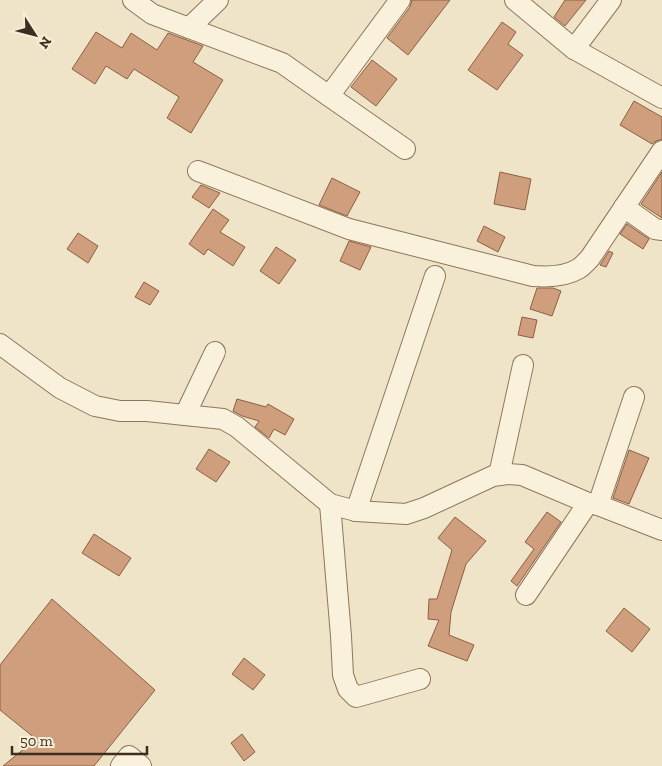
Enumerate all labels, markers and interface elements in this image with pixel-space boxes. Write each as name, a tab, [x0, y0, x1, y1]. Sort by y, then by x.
north arrow	[10, 10, 60, 60]
text: N	[35, 33, 55, 52]
scale bar	[12, 724, 148, 756]
text: 50 m	[20, 732, 53, 750]

